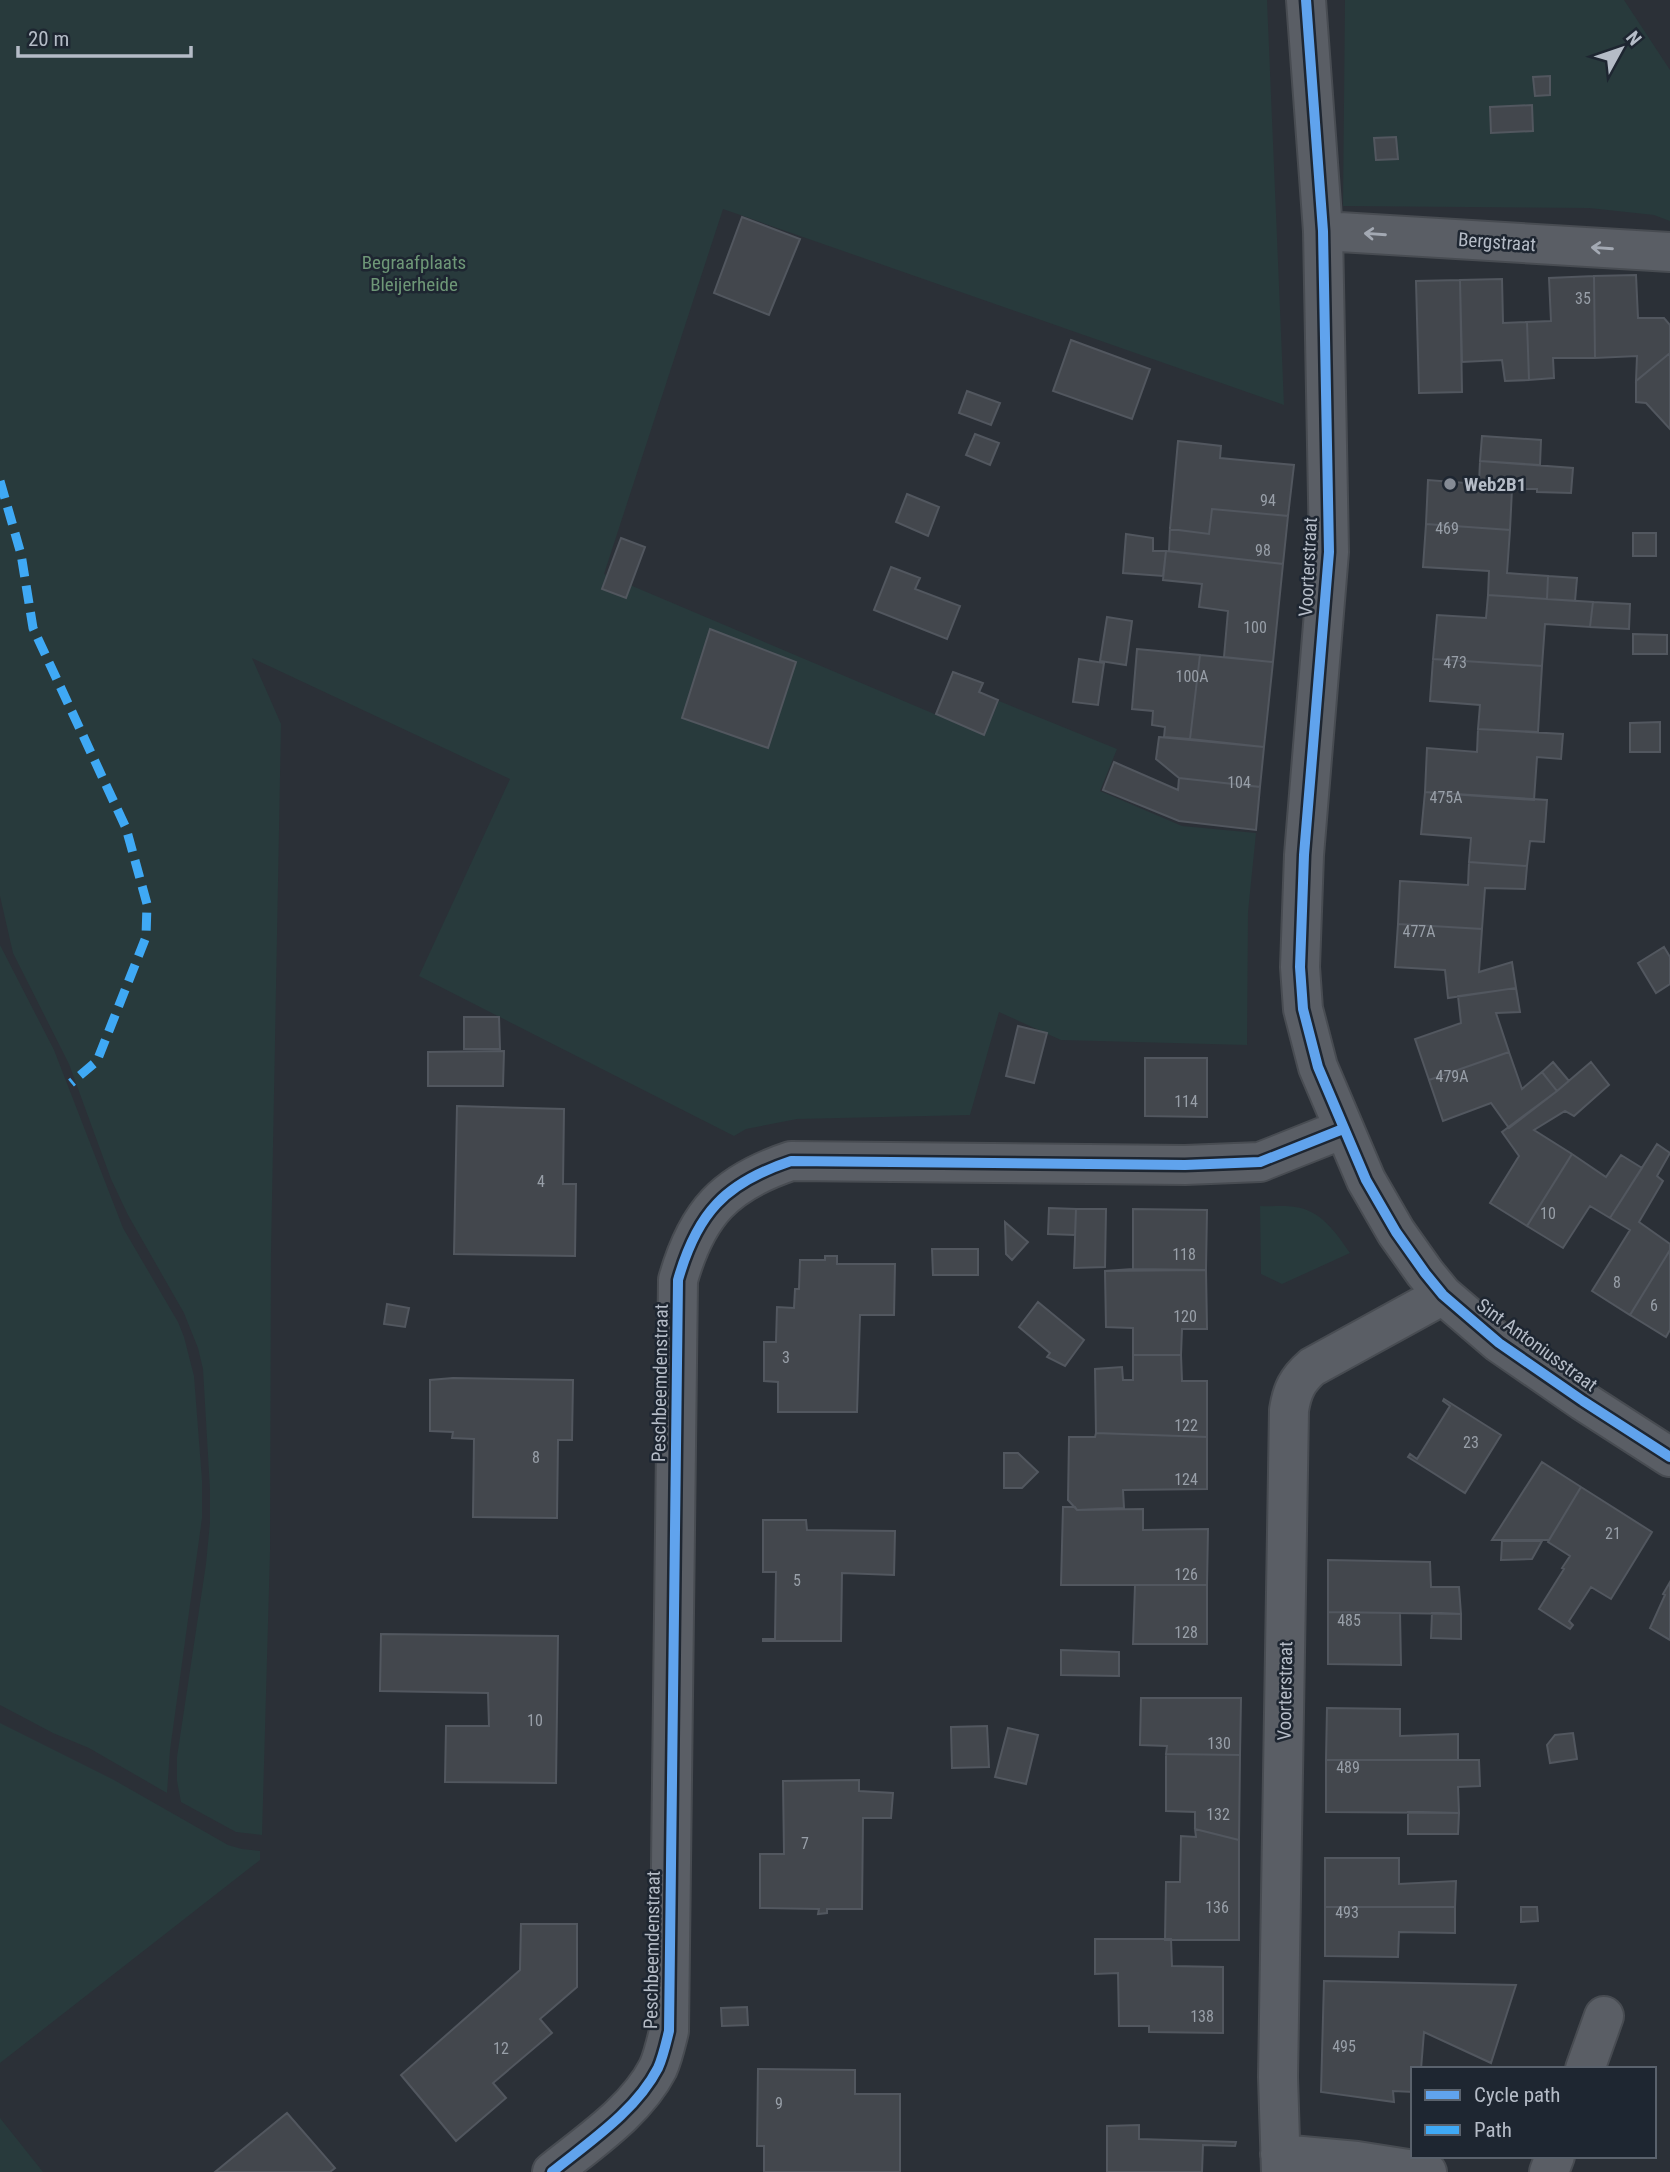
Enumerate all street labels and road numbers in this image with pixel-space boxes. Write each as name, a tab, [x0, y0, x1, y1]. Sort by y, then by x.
street label: Bergstraat	[1457, 228, 1537, 256]
street label: Voorterstraat	[1294, 517, 1322, 617]
street label: Sint Antoniusstraat	[1472, 1294, 1602, 1396]
street label: Peschbeemdenstraat	[647, 1304, 673, 1462]
street label: Voorterstraat	[1273, 1641, 1297, 1741]
street label: Peschbeemdenstraat	[639, 1871, 665, 2029]

